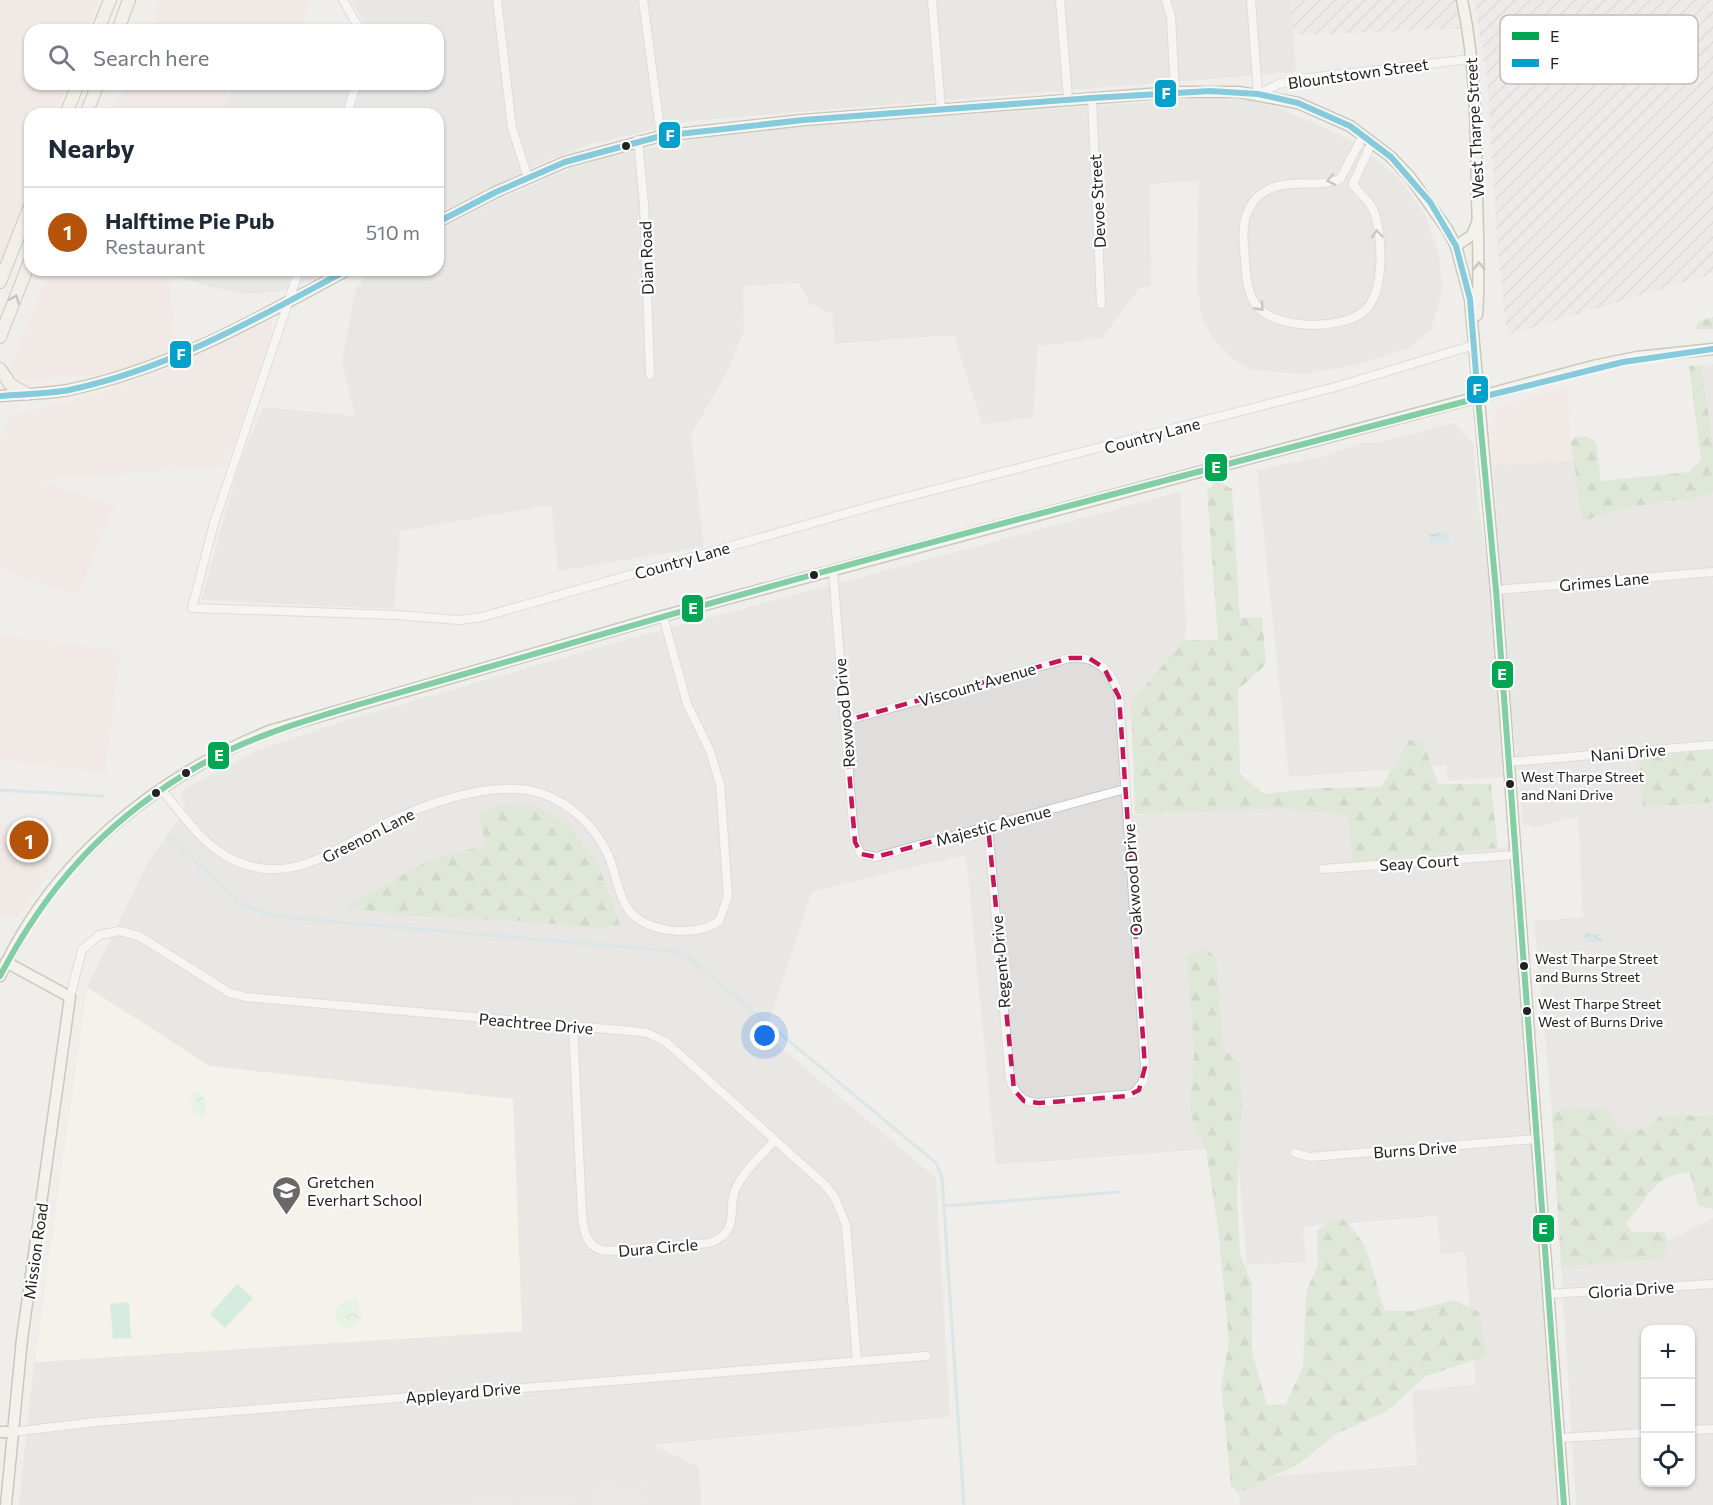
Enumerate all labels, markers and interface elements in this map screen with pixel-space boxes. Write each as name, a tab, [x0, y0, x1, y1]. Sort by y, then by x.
legend	[1500, 15, 1698, 84]
search box	[24, 24, 444, 90]
text: E	[1550, 26, 1560, 45]
icon: search	[45, 41, 78, 74]
text: Search here	[93, 44, 209, 71]
text: F	[1550, 53, 1559, 72]
street label: Blountstown Street	[1286, 54, 1430, 92]
street label: West Tharpe Street	[1461, 57, 1487, 199]
line badge: F	[1154, 79, 1177, 108]
text: F	[1161, 83, 1171, 102]
line badge: F	[658, 121, 681, 149]
text: F	[665, 125, 675, 144]
text: Nearby	[48, 132, 135, 163]
unlabelled marker	[620, 140, 632, 152]
street label: Devoe Street	[1085, 153, 1109, 249]
one-way arrow	[1326, 173, 1336, 186]
text: Halftime Pie Pub	[105, 207, 275, 234]
text: 1	[63, 220, 72, 244]
text: 510 m	[366, 220, 420, 244]
street label: Dian Road	[635, 221, 657, 295]
one-way arrow	[1371, 229, 1384, 238]
text: Restaurant	[105, 234, 205, 258]
one-way arrow	[1472, 261, 1485, 270]
one-way arrow	[8, 294, 20, 305]
one-way arrow	[1253, 300, 1264, 311]
line badge: F	[169, 340, 192, 369]
text: F	[176, 344, 186, 363]
line badge: F	[1466, 375, 1489, 404]
text: F	[1472, 379, 1482, 398]
street label: Country Lane	[1102, 413, 1202, 457]
line badge: E	[1204, 453, 1228, 482]
text: E	[1211, 457, 1221, 476]
street label: Country Lane	[632, 537, 732, 583]
street label: Grimes Lane	[1558, 568, 1650, 594]
unlabelled marker	[808, 569, 820, 581]
line badge: E	[681, 594, 704, 623]
text: E	[688, 598, 698, 617]
street label: Rexwood Drive	[830, 658, 858, 768]
street label: Viscount Avenue	[916, 658, 1038, 710]
line badge: E	[1491, 660, 1514, 689]
text: E	[1497, 664, 1507, 683]
street label: Nani Drive	[1590, 739, 1666, 765]
line badge: E	[207, 741, 230, 770]
text: E	[214, 745, 224, 764]
unlabelled marker	[180, 767, 192, 779]
place label: West Tharpe Street and Nani Drive	[1521, 768, 1645, 803]
marker: West Tharpe Street and Nani Drive	[1504, 778, 1516, 790]
unlabelled marker	[150, 787, 162, 799]
street label: Majestic Avenue	[933, 801, 1053, 849]
street label: Greenon Lane	[319, 804, 417, 866]
pin: 1	[9, 818, 48, 862]
street label: Oakwood Drive	[1119, 823, 1145, 937]
street label: Seay Court	[1379, 850, 1460, 874]
street label: Regent Drive	[986, 915, 1014, 1009]
place label: West Tharpe Street and Burns Street	[1535, 950, 1659, 985]
marker: West Tharpe Street and Burns Street	[1518, 960, 1530, 972]
place label: West Tharpe Street West of Burns Drive	[1538, 995, 1663, 1030]
marker: West Tharpe Street West of Burns Drive	[1521, 1005, 1533, 1017]
street label: Peachtree Drive	[478, 1009, 594, 1037]
your location	[750, 1021, 779, 1050]
street label: Burns Drive	[1373, 1137, 1457, 1161]
place label: Gretchen Everhart School	[307, 1172, 422, 1209]
school or university icon: Gretchen Everhart School	[270, 1174, 302, 1216]
street label: Mission Road	[19, 1202, 51, 1300]
line badge: E	[1532, 1214, 1555, 1243]
text: E	[1538, 1218, 1548, 1237]
street label: Dura Circle	[617, 1234, 699, 1260]
street label: Gloria Drive	[1587, 1277, 1675, 1301]
map controls	[1641, 1325, 1695, 1487]
button: +	[1641, 1325, 1695, 1379]
street label: Appleyard Drive	[404, 1377, 522, 1407]
button: −	[1641, 1379, 1695, 1433]
button: locate	[1641, 1433, 1695, 1487]

